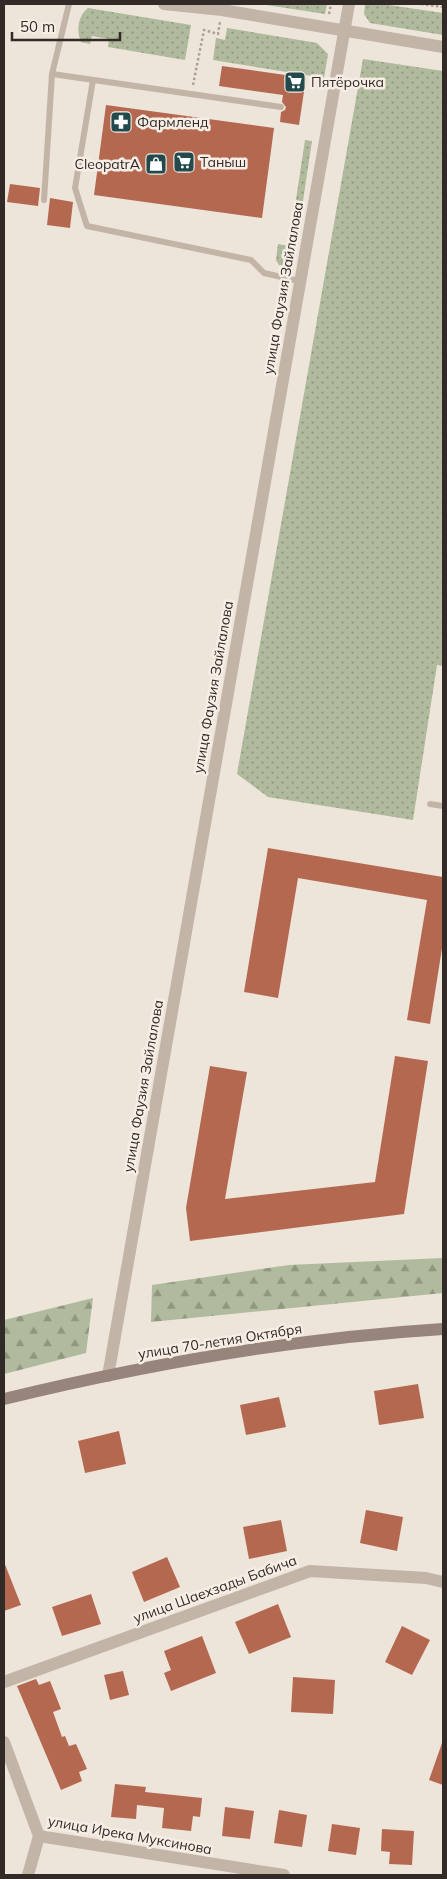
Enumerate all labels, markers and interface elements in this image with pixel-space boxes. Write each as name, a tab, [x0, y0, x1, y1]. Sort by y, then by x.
scale bar	[12, 10, 120, 42]
text: 50 m	[20, 17, 55, 36]
supermarket icon: Пятёрочка	[283, 70, 307, 94]
place label: Пятёрочка	[311, 73, 384, 91]
pharmacy icon: Фармленд	[109, 110, 133, 134]
place label: Фармленд	[137, 113, 209, 131]
supermarket icon: Таныш	[172, 150, 196, 174]
shop icon: CleopatrA	[144, 152, 168, 176]
place label: Таныш	[200, 153, 246, 171]
place label: CleopatrA	[74, 155, 141, 173]
street label: улица Фаузия Зайлалова	[259, 200, 307, 376]
street label: улица Фаузия Зайлалова	[189, 599, 237, 775]
street label: улица Фаузия Зайлалова	[119, 998, 167, 1174]
street label: улица 70-летия Октября	[137, 1319, 303, 1363]
street label: улица Шаехзады Бабича	[131, 1551, 299, 1627]
street label: улица Ирека Муксинова	[47, 1812, 213, 1858]

